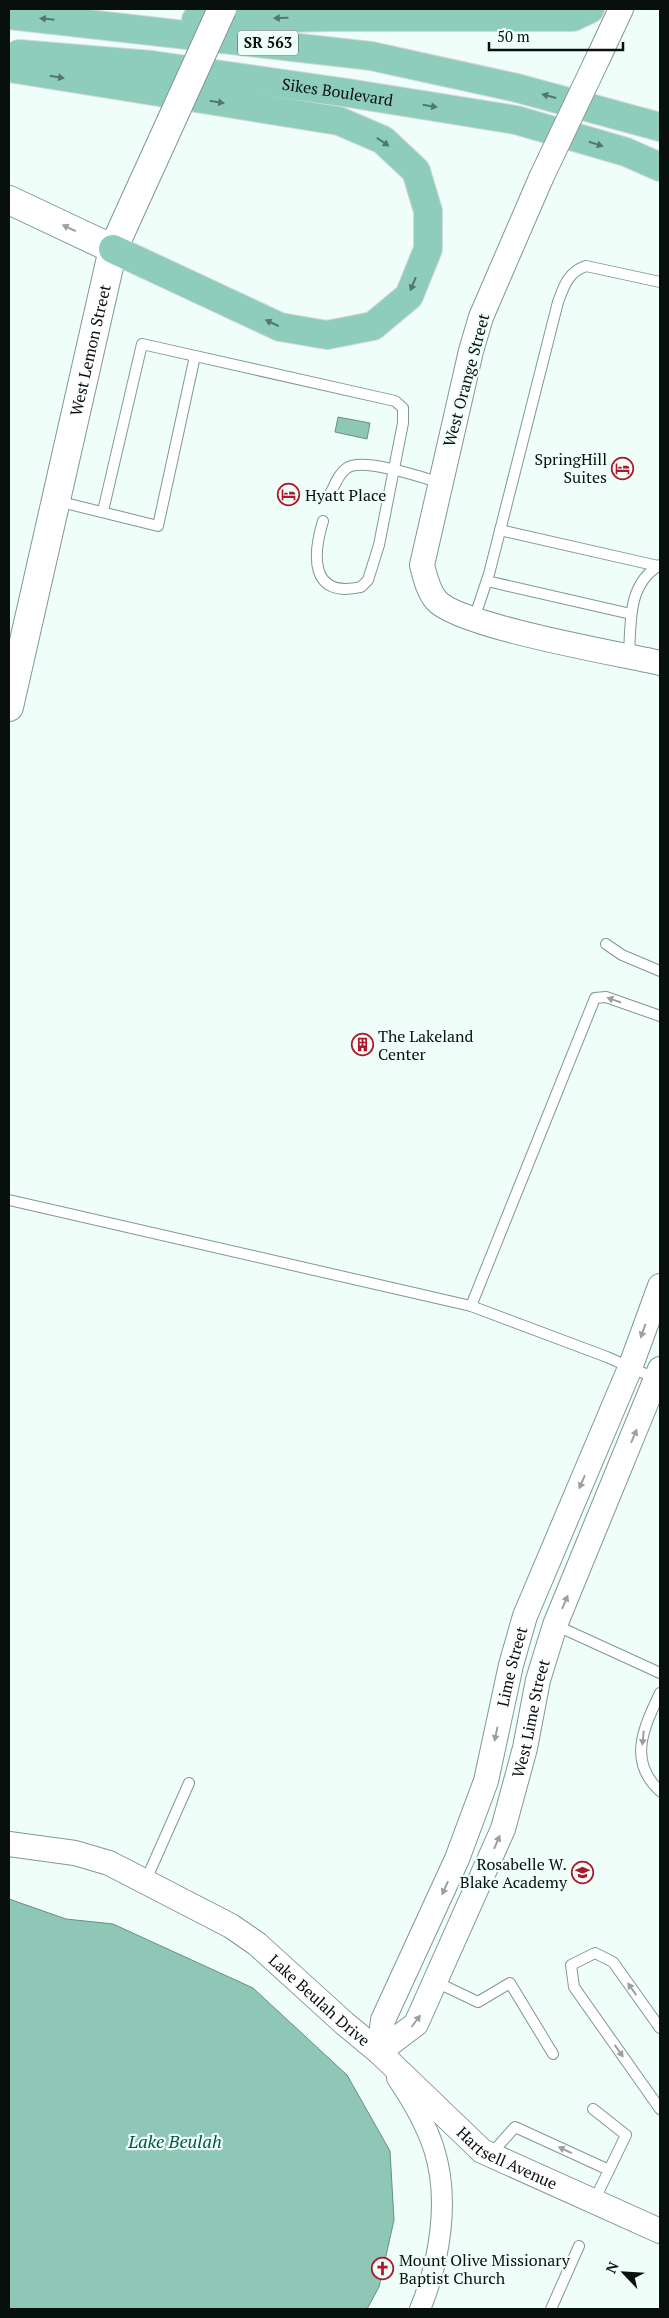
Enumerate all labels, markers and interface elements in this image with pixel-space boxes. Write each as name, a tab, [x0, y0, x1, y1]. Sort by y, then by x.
one-way arrow	[273, 14, 289, 22]
one-way arrow	[39, 15, 55, 23]
scale bar	[489, 20, 623, 52]
text: 50 m	[497, 26, 530, 46]
road number: SR 563	[238, 30, 298, 56]
one-way arrow	[49, 73, 65, 81]
street label: Sikes Boulevard	[281, 73, 395, 111]
one-way arrow	[542, 92, 557, 100]
one-way arrow	[210, 98, 226, 106]
one-way arrow	[423, 102, 439, 110]
one-way arrow	[376, 137, 390, 147]
one-way arrow	[589, 140, 604, 148]
one-way arrow	[62, 224, 76, 232]
one-way arrow	[409, 277, 417, 292]
street label: West Lemon Street	[64, 282, 116, 418]
street label: West Orange Street	[438, 311, 494, 449]
one-way arrow	[265, 318, 279, 326]
place label: SpringHill Suites	[534, 448, 607, 488]
hotel icon: SpringHill Suites	[611, 456, 635, 480]
hotel icon: Hyatt Place	[277, 483, 301, 507]
place label: Hyatt Place	[305, 484, 386, 506]
one-way arrow	[606, 996, 621, 1004]
place label: The Lakeland Center	[378, 1025, 474, 1065]
building icon: The Lakeland Center	[350, 1033, 374, 1057]
one-way arrow	[639, 1324, 647, 1339]
one-way arrow	[630, 1428, 638, 1443]
one-way arrow	[577, 1475, 585, 1489]
one-way arrow	[561, 1595, 569, 1609]
street label: Lime Street	[491, 1624, 533, 1709]
street label: West Lime Street	[506, 1656, 555, 1780]
one-way arrow	[492, 1727, 500, 1742]
one-way arrow	[638, 1730, 646, 1746]
one-way arrow	[494, 1835, 502, 1849]
place label: Rosabelle W. Blake Academy	[460, 1853, 568, 1893]
school or university icon: Rosabelle W. Blake Academy	[571, 1861, 595, 1885]
one-way arrow	[440, 1881, 448, 1895]
street label: Lake Beulah Drive	[264, 1949, 375, 2051]
one-way arrow	[627, 1982, 637, 1995]
one-way arrow	[411, 2014, 421, 2028]
one-way arrow	[614, 2044, 624, 2058]
street label: Hartsell Avenue	[452, 2122, 561, 2194]
water label: Lake Beulah	[127, 2129, 222, 2153]
one-way arrow	[558, 2146, 572, 2154]
north arrow	[599, 2248, 649, 2298]
place label: Mount Olive Missionary Baptist Church	[399, 2249, 571, 2289]
church icon: Mount Olive Missionary Baptist Church	[371, 2257, 395, 2281]
text: N	[601, 2258, 623, 2276]

